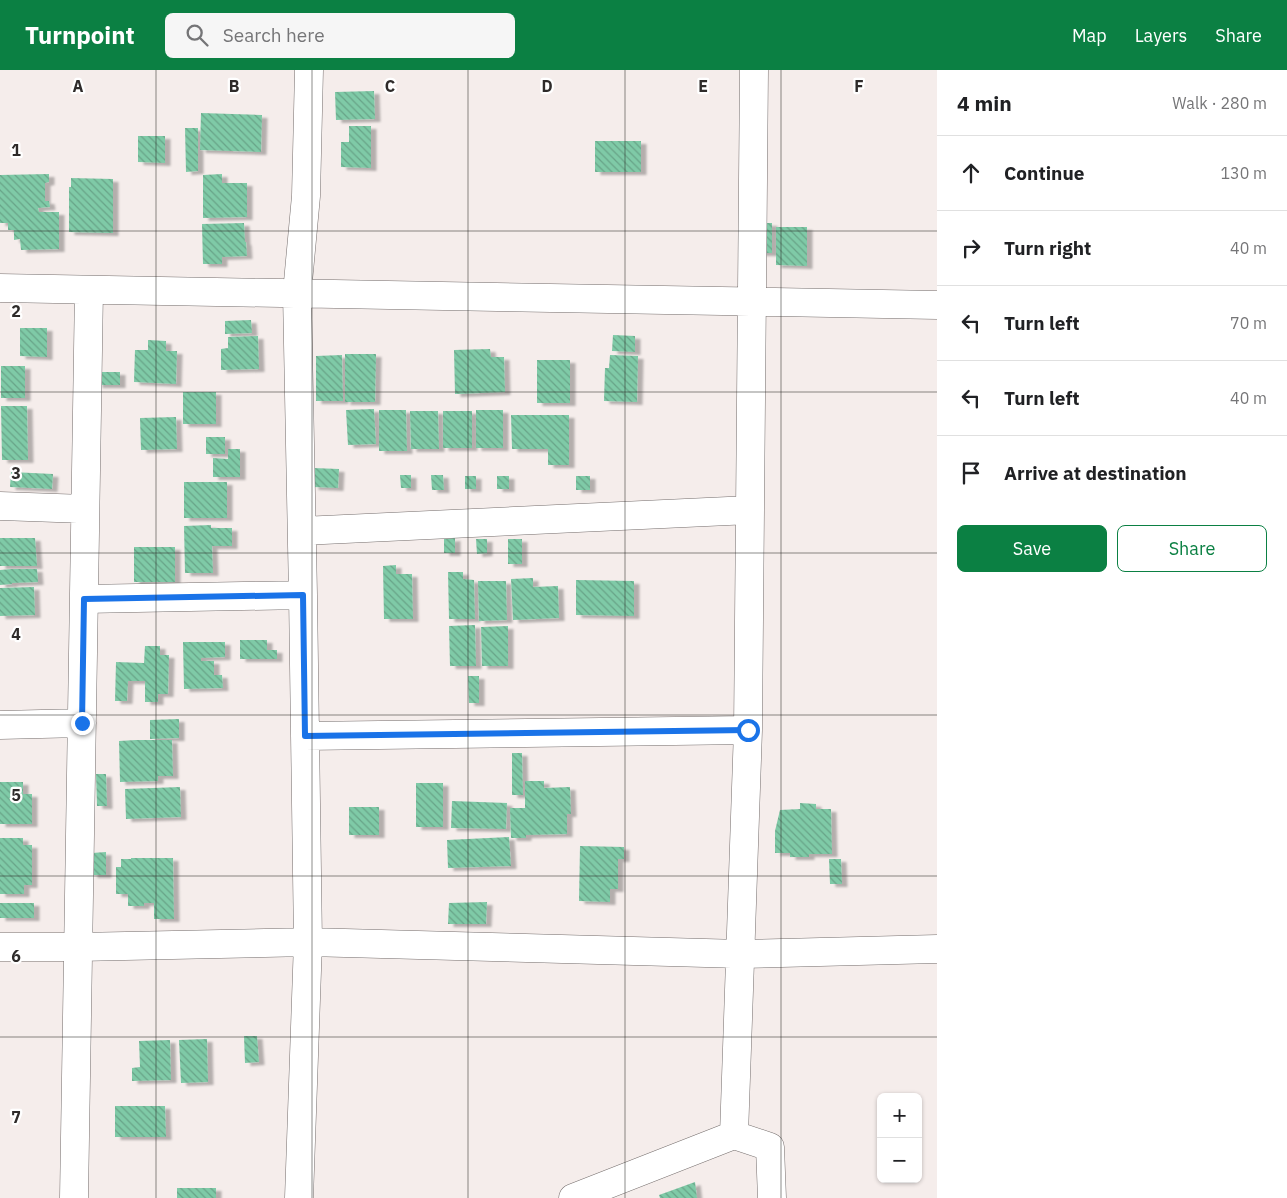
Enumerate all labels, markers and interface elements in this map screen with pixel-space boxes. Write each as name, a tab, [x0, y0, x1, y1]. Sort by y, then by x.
search box	[165, 13, 515, 58]
text: Turnpoint	[25, 19, 135, 51]
icon: search	[183, 21, 211, 49]
text: Search here	[223, 23, 325, 47]
text: Map	[1072, 24, 1107, 47]
text: Layers	[1135, 24, 1187, 47]
text: Share	[1215, 24, 1262, 47]
text: A	[73, 76, 84, 96]
text: B	[229, 76, 240, 96]
text: C	[385, 76, 395, 96]
text: D	[541, 76, 553, 96]
text: E	[698, 76, 708, 96]
text: F	[854, 76, 864, 96]
text: 4 min	[957, 89, 1012, 117]
text: Walk · 280 m	[1172, 93, 1267, 113]
text: 1	[11, 140, 21, 160]
icon: ahead	[957, 159, 985, 187]
text: Continue	[1004, 161, 1084, 185]
text: 130 m	[1220, 163, 1267, 183]
icon: right	[957, 234, 985, 262]
text: Turn right	[1004, 236, 1091, 260]
text: 40 m	[1230, 238, 1267, 258]
text: 2	[11, 301, 21, 321]
icon: left	[957, 309, 985, 337]
text: Turn left	[1004, 311, 1080, 335]
text: 70 m	[1230, 313, 1267, 333]
icon: left	[957, 384, 985, 412]
text: Turn left	[1004, 386, 1080, 410]
text: 40 m	[1230, 388, 1267, 408]
icon: arrive	[957, 459, 985, 487]
text: Arrive at destination	[1004, 461, 1187, 485]
text: 3	[11, 463, 21, 483]
button: Save	[957, 525, 1107, 572]
button: Share	[1117, 525, 1267, 572]
text: 4	[11, 624, 21, 644]
route end	[71, 712, 94, 735]
route start	[737, 719, 760, 742]
text: 5	[11, 785, 21, 805]
text: 6	[11, 946, 21, 966]
map controls	[877, 1093, 922, 1183]
button: +	[877, 1093, 922, 1138]
text: 7	[11, 1107, 21, 1127]
button: −	[877, 1138, 922, 1183]

